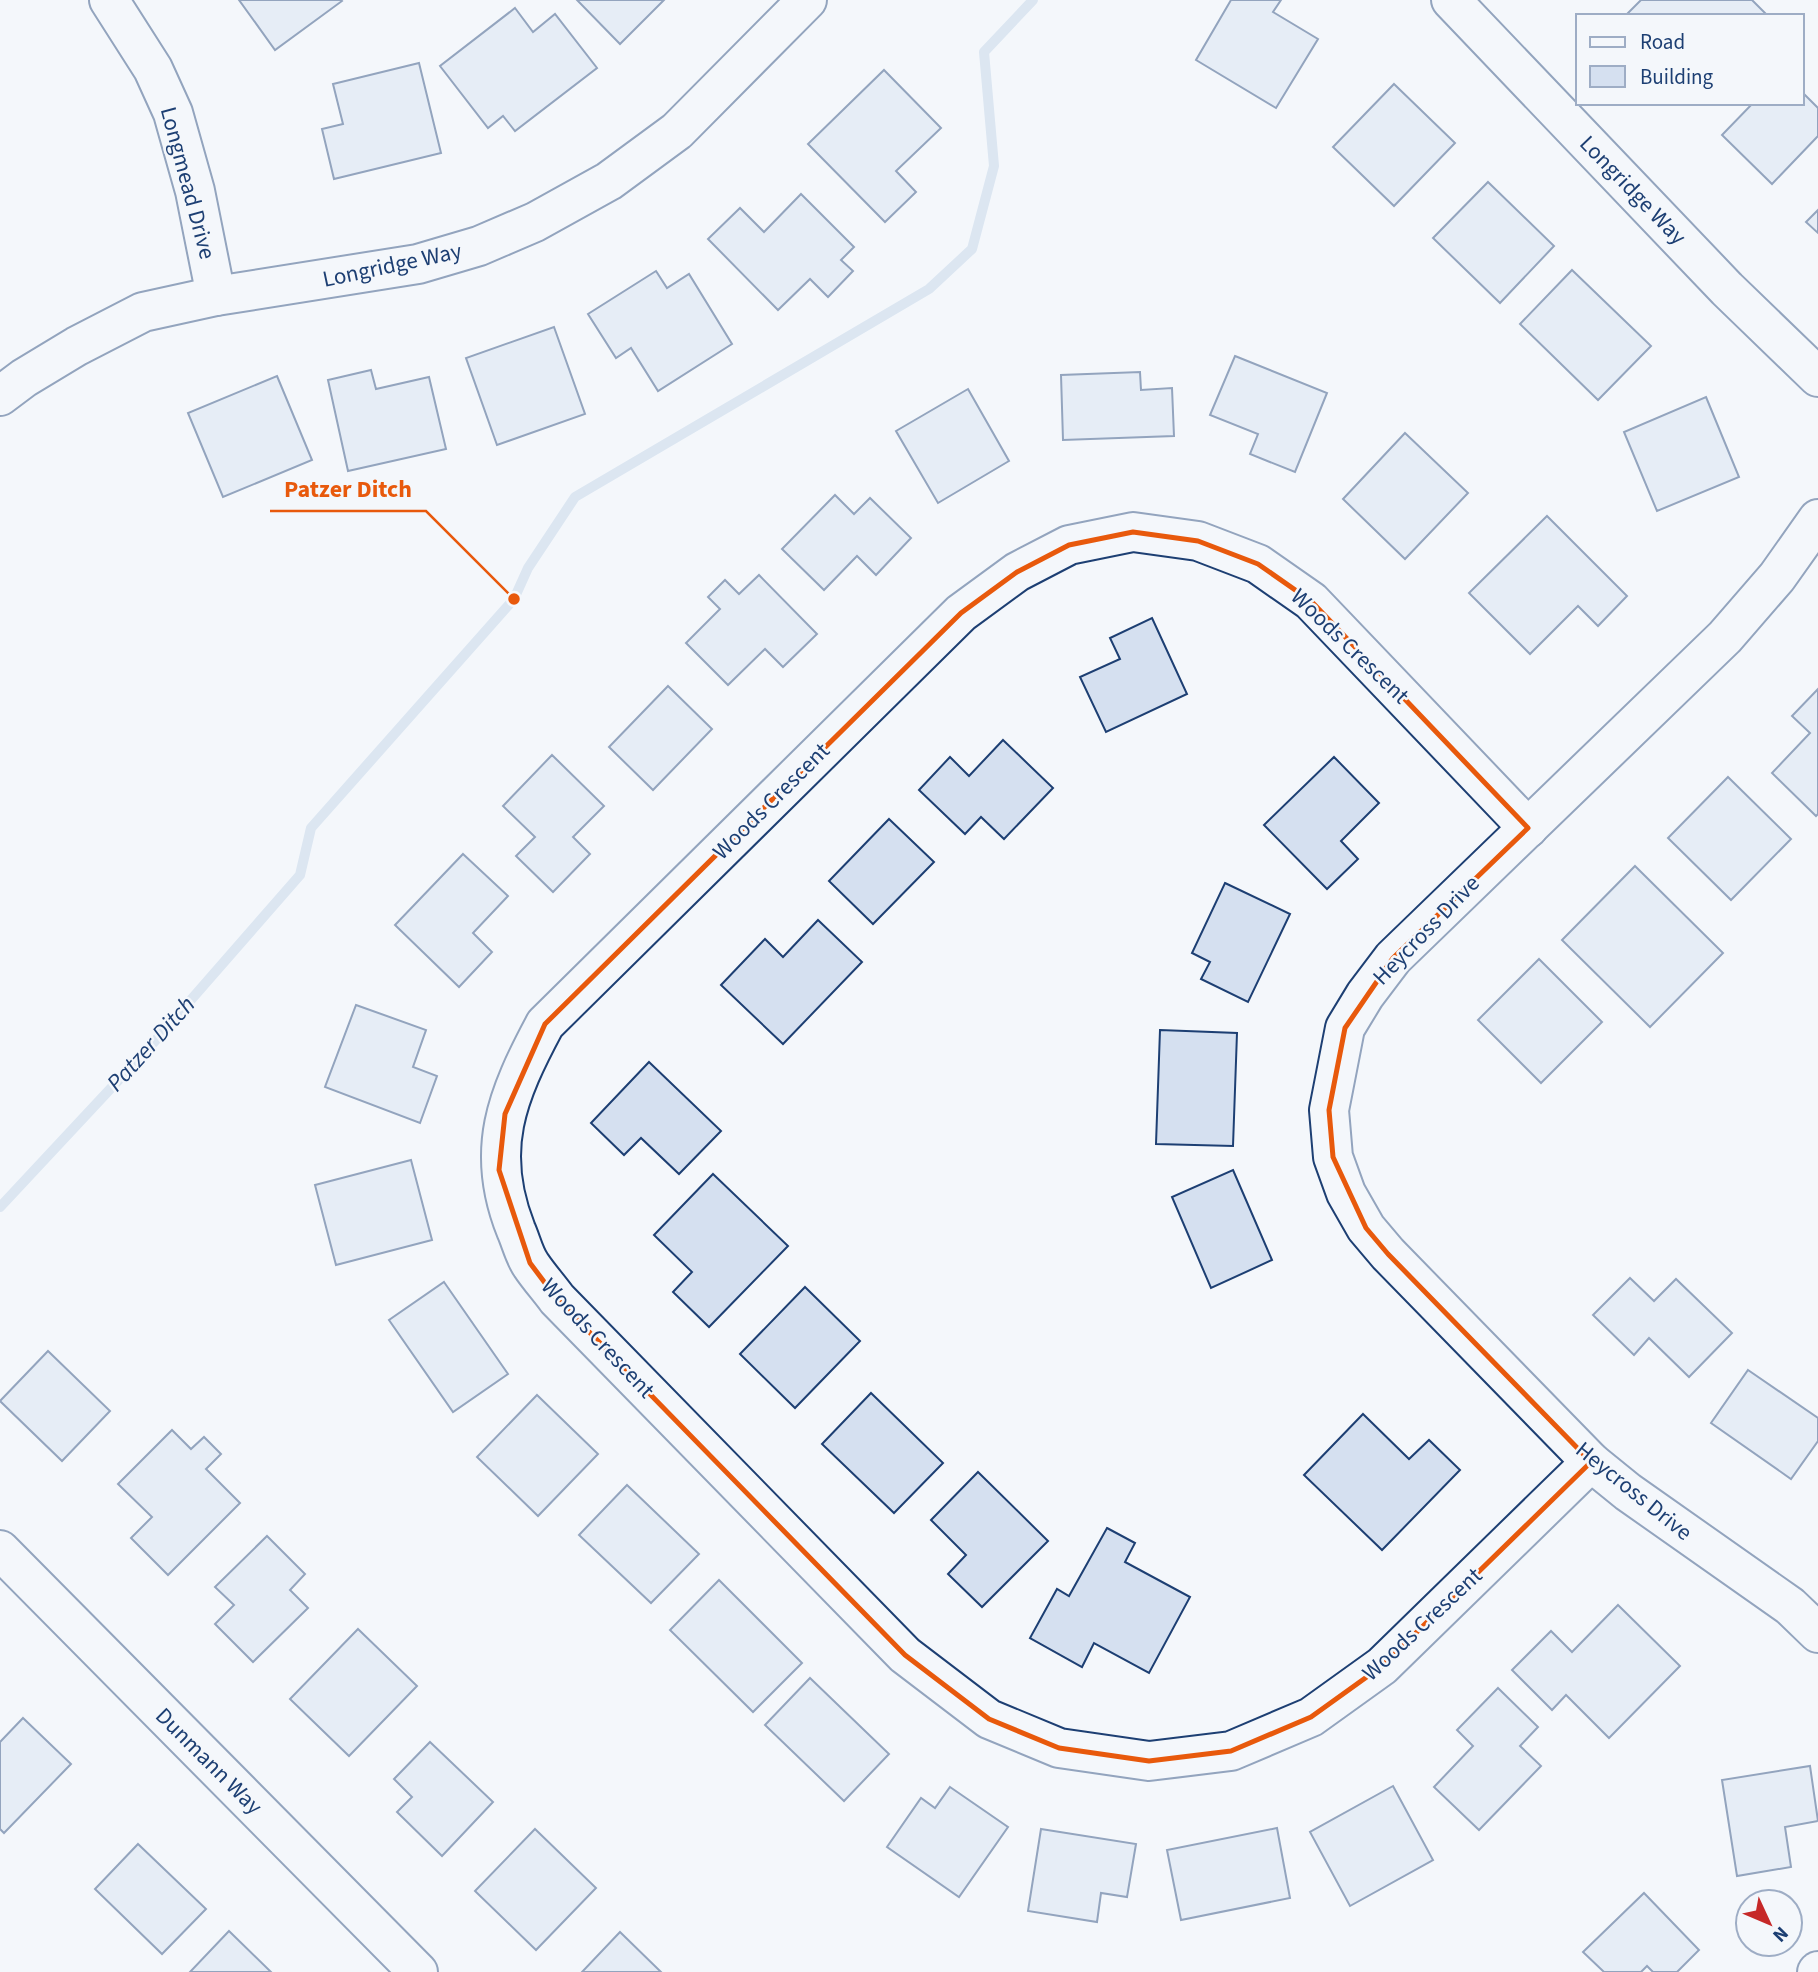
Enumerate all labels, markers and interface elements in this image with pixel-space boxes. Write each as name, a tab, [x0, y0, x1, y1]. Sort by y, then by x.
legend	[1576, 14, 1804, 105]
text: Road	[1640, 27, 1685, 57]
text: Building	[1640, 62, 1714, 92]
street label: Longmead Drive	[152, 103, 224, 263]
street label: Longridge Way	[1572, 128, 1694, 252]
street label: Longridge Way	[319, 234, 465, 296]
callout: Patzer Ditch	[270, 466, 426, 511]
text: Patzer Ditch	[284, 472, 412, 507]
street label: Woods Crescent	[1283, 581, 1417, 711]
street label: Woods Crescent	[705, 735, 837, 867]
street label: Heycross Drive	[1365, 868, 1487, 992]
water label: Patzer Ditch	[99, 988, 203, 1100]
street label: Woods Crescent	[534, 1271, 663, 1406]
street label: Heycross Drive	[1569, 1434, 1699, 1548]
street label: Woods Crescent	[1355, 1559, 1490, 1688]
street label: Dunmann Way	[148, 1700, 270, 1822]
north arrow	[1734, 1888, 1804, 1958]
text: N	[1766, 1920, 1794, 1948]

